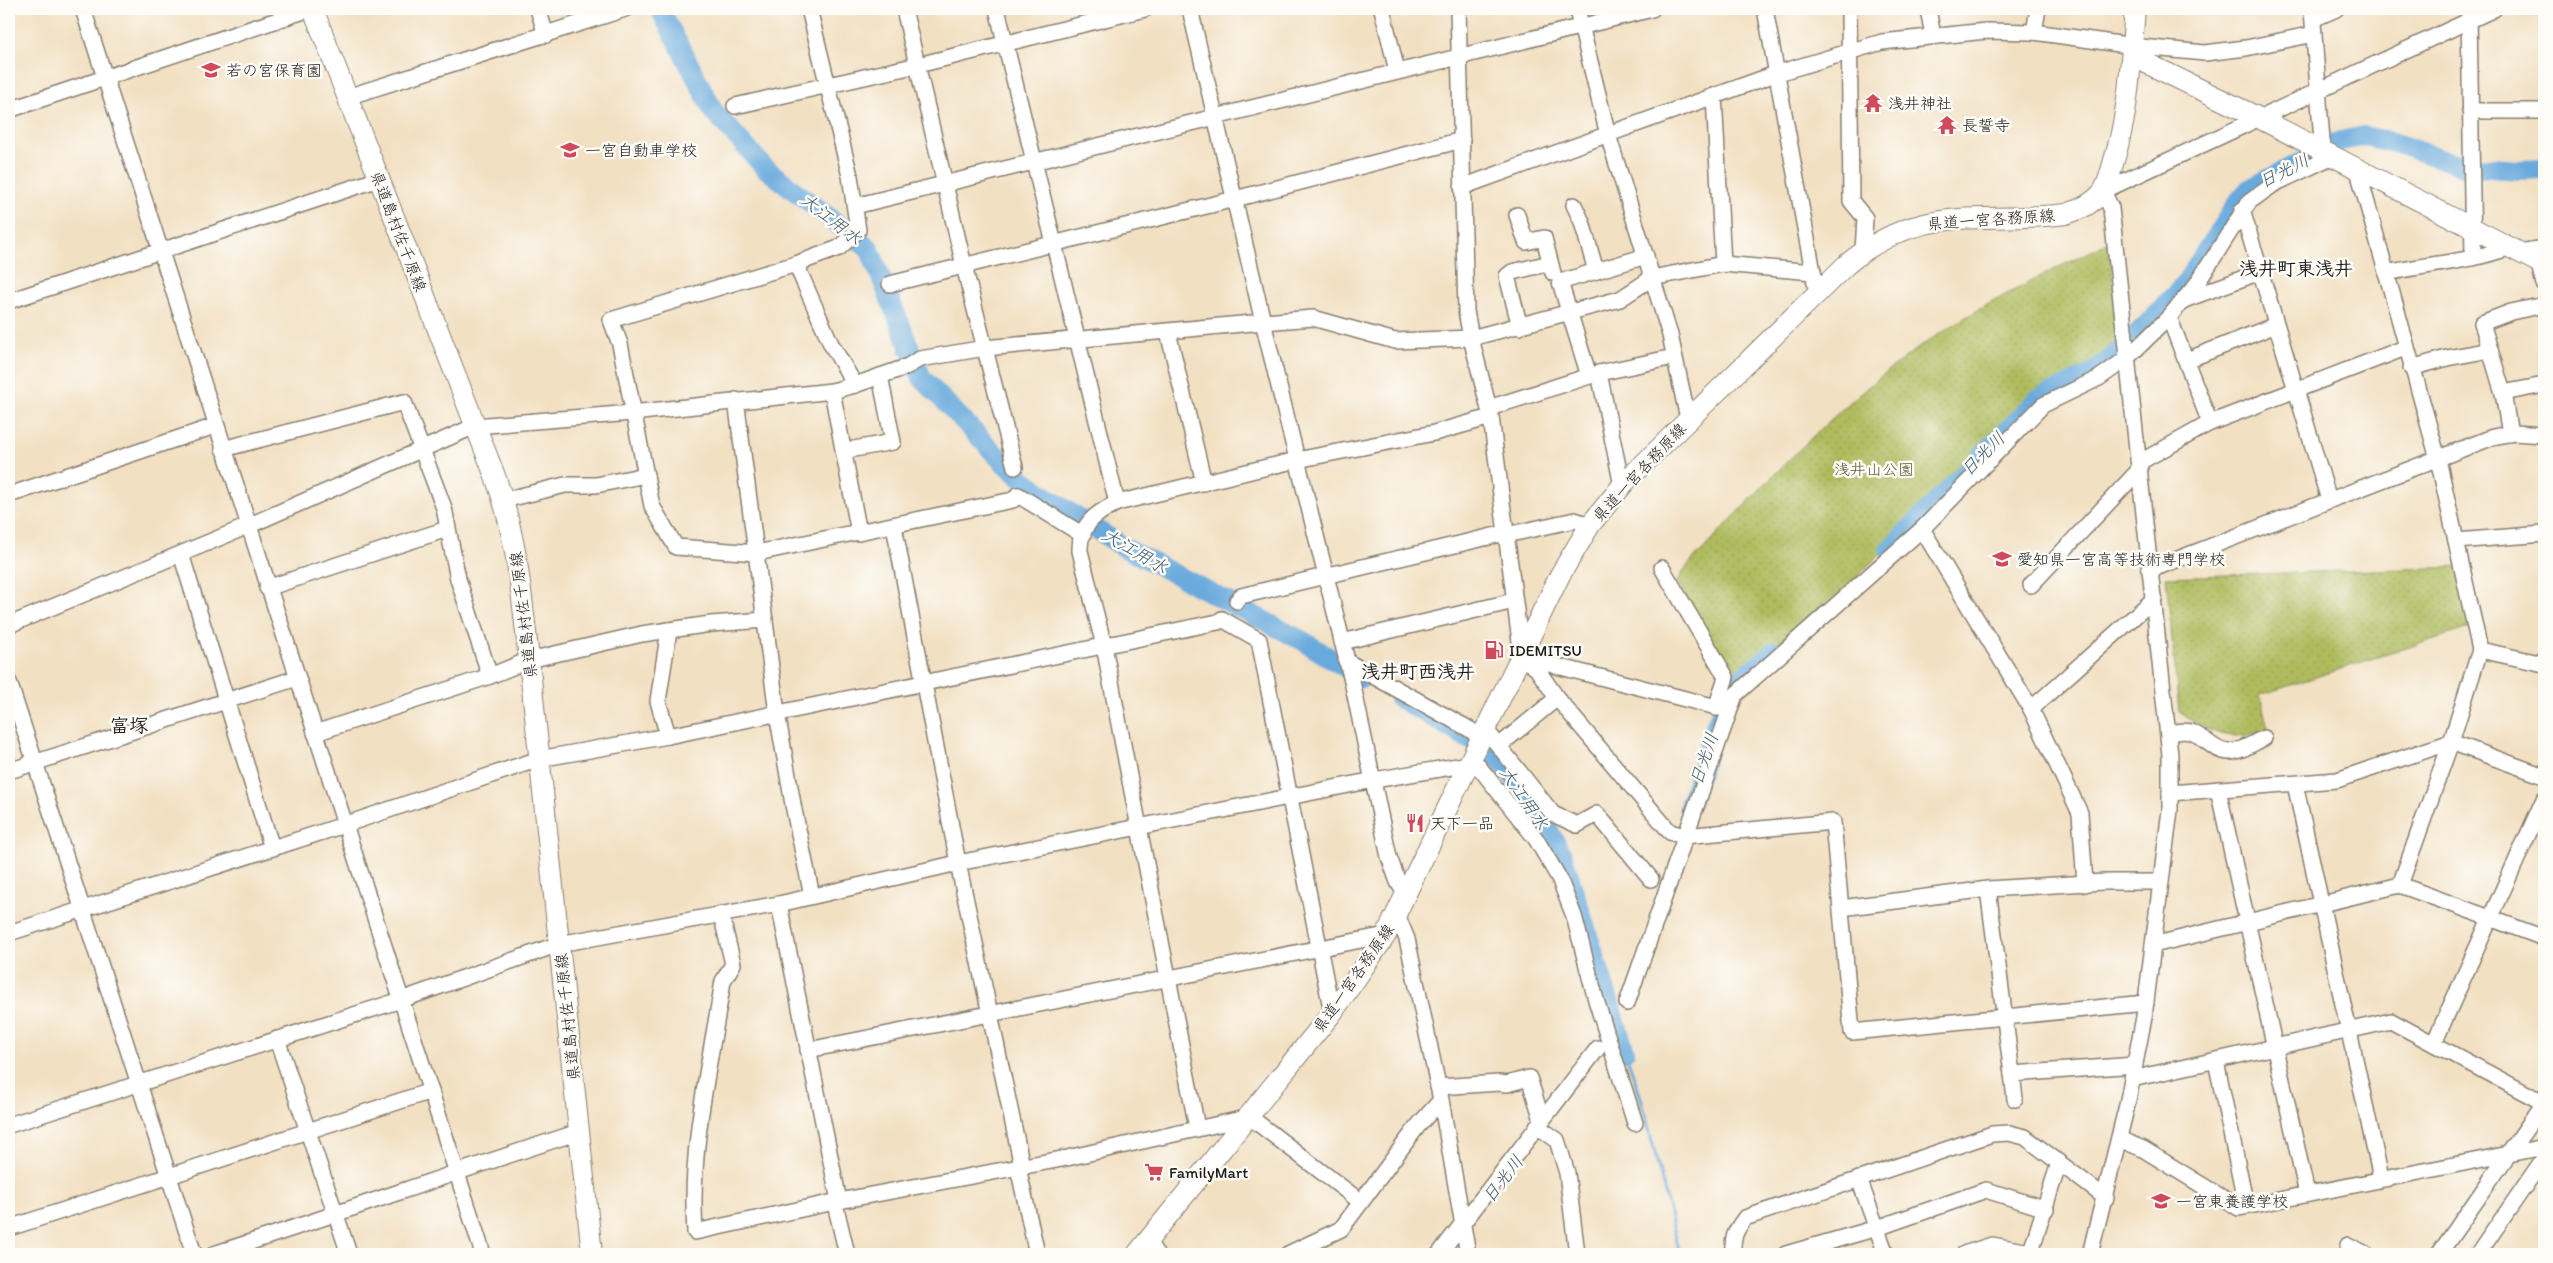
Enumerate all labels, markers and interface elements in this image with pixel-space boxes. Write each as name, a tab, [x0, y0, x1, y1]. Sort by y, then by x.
school or university icon: 若の宮保育園	[200, 59, 222, 81]
place label: 若の宮保育園	[226, 61, 322, 80]
temple icon: 浅井神社	[1862, 92, 1884, 114]
place label: 浅井神社	[1888, 94, 1952, 113]
temple icon: 長誓寺	[1936, 114, 1958, 136]
place label: 長誓寺	[1962, 116, 2010, 135]
school or university icon: 一宮自動車学校	[559, 139, 581, 161]
place label: 一宮自動車学校	[585, 141, 697, 160]
water label: 日光川	[2255, 149, 2313, 193]
street label: 県道島村佐千原線	[367, 168, 430, 294]
water label: 大江用水	[796, 188, 866, 250]
street label: 県道一宮各務原線	[1927, 206, 2056, 233]
district label: 浅井町東浅井	[2239, 257, 2353, 280]
street label: 県道一宮各務原線	[1589, 419, 1690, 526]
water label: 日光川	[1956, 427, 2010, 481]
park label: 浅井山公園	[1834, 460, 1914, 479]
water label: 大江用水	[1098, 523, 1172, 579]
school or university icon: 愛知県一宮高等技術専門学校	[1991, 548, 2013, 570]
street label: 県道島村佐千原線	[506, 550, 541, 680]
place label: 愛知県一宮高等技術専門学校	[2017, 550, 2225, 569]
fuel station icon: IDEMITSU	[1483, 639, 1505, 661]
place label: IDEMITSU	[1509, 641, 1582, 660]
district label: 浅井町西浅井	[1361, 660, 1475, 683]
district label: 富塚	[110, 714, 148, 737]
water label: 日光川	[1685, 730, 1723, 788]
water label: 大江用水	[1495, 762, 1553, 834]
restaurant icon: 天下一品	[1404, 812, 1426, 834]
place label: 天下一品	[1430, 814, 1494, 833]
street label: 県道一宮各務原線	[1309, 920, 1398, 1036]
street label: 県道島村佐千原線	[551, 952, 584, 1082]
water label: 日光川	[1478, 1151, 1528, 1207]
supermarket icon: FamilyMart	[1143, 1161, 1165, 1183]
place label: FamilyMart	[1169, 1163, 1248, 1182]
school or university icon: 一宮東養護学校	[2150, 1190, 2172, 1212]
place label: 一宮東養護学校	[2176, 1192, 2288, 1211]

